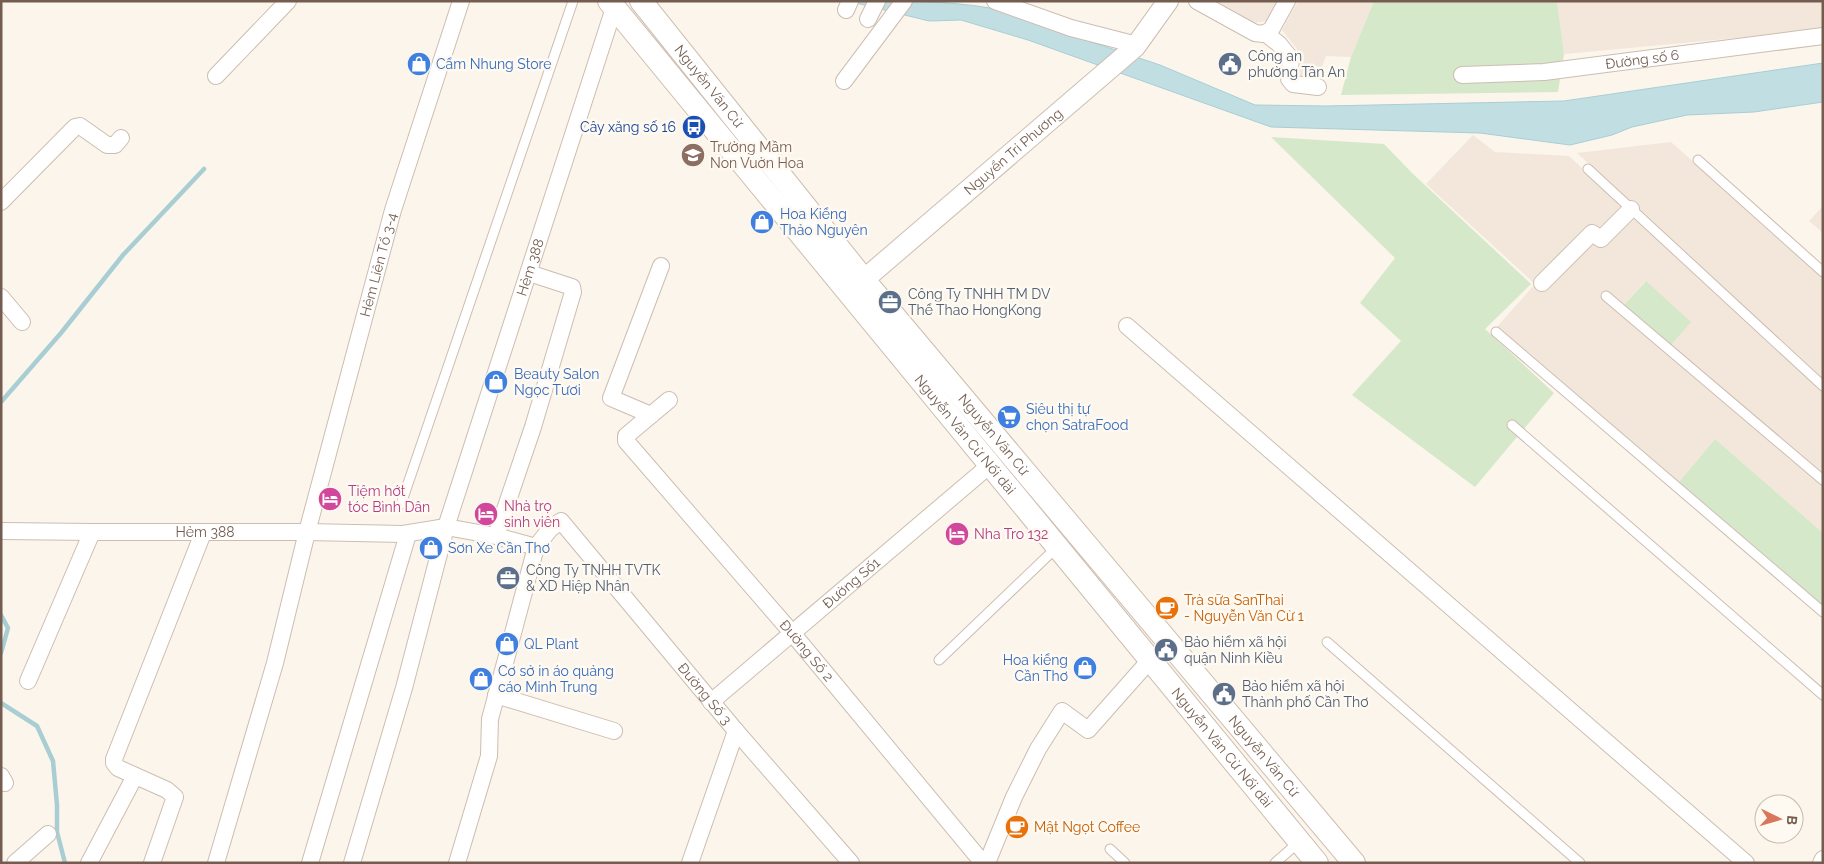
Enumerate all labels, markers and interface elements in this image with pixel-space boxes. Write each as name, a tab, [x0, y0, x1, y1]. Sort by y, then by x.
street label: Nguyễn Văn Cừ	[671, 42, 747, 131]
street label: Đường số 6	[1604, 47, 1680, 72]
place label: Công an phường Tân An	[1248, 48, 1345, 80]
shop icon: Cẩm Nhung Store	[406, 51, 432, 77]
public building icon: Công an phường Tân An	[1217, 51, 1243, 77]
place label: Cẩm Nhung Store	[436, 56, 552, 72]
street label: Nguyển Tri Phương	[961, 105, 1065, 198]
bus stop icon: Cây xăng số 16	[681, 114, 707, 140]
place label: Cây xăng số 16	[580, 119, 676, 135]
place label: Trường Mầm Non Vuờn Hoa	[710, 139, 804, 171]
school or university icon: Trường Mầm Non Vuờn Hoa	[680, 142, 706, 168]
place label: Hoa Kiểng Thảo Nguyên	[780, 206, 868, 238]
shop icon: Hoa Kiểng Thảo Nguyên	[749, 209, 775, 235]
street label: Hẻm Liên Tổ 3-4	[357, 211, 400, 319]
street label: Hẻm 388	[513, 237, 547, 298]
place label: Công Ty TNHH TM DV Thể Thao HongKong	[908, 286, 1051, 318]
office icon: Công Ty TNHH TM DV Thể Thao HongKong	[877, 289, 903, 315]
place label: Beauty Salon Ngọc Tươi	[514, 366, 599, 398]
shop icon: Beauty Salon Ngọc Tươi	[483, 369, 509, 395]
street label: Nguyễn Văn Cừ Nối dài	[912, 371, 1020, 499]
street label: Nguyễn Văn Cừ	[955, 391, 1033, 479]
place label: Siêu thị tự chọn SatraFood	[1026, 401, 1128, 433]
supermarket icon: Siêu thị tự chọn SatraFood	[996, 404, 1022, 430]
place label: Tiệm hớt tóc Bình Dân	[348, 483, 430, 515]
hotel icon: Tiệm hớt tóc Bình Dân	[317, 486, 343, 512]
place label: Nhà trọ sinh viên	[504, 498, 560, 530]
hotel icon: Nhà trọ sinh viên	[473, 501, 499, 527]
hotel icon: Nha Tro 132	[944, 521, 970, 547]
street label: Hẻm 388	[175, 524, 235, 540]
place label: Nha Tro 132	[974, 526, 1048, 542]
shop icon: Sơn Xe Cần Thơ	[418, 535, 444, 561]
place label: Sơn Xe Cần Thơ	[448, 540, 550, 556]
street label: Đường Số1	[819, 554, 883, 612]
place label: Công Ty TNHH TVTK & XD Hiệp Nhân	[526, 562, 660, 594]
office icon: Công Ty TNHH TVTK & XD Hiệp Nhân	[495, 565, 521, 591]
place label: Trà sữa SanThai - Nguyễn Văn Cừ 1	[1184, 592, 1304, 624]
cafe icon: Trà sữa SanThai - Nguyễn Văn Cừ 1	[1154, 595, 1180, 621]
street label: Đường Số 2	[777, 617, 837, 684]
shop icon: QL Plant	[494, 631, 520, 657]
place label: Bảo hiểm xã hội quận Ninh Kiều	[1184, 634, 1286, 666]
place label: QL Plant	[524, 636, 579, 652]
public building icon: Bảo hiểm xã hội quận Ninh Kiều	[1153, 637, 1179, 663]
place label: Hoa kiểng Cần Thơ	[1003, 652, 1068, 684]
shop icon: Hoa kiểng Cần Thơ	[1072, 655, 1098, 681]
street label: Đường Số 3	[675, 660, 735, 728]
place label: Cơ sở in áo quảng cáo Minh Trung	[498, 663, 614, 695]
shop icon: Cơ sở in áo quảng cáo Minh Trung	[468, 666, 494, 692]
place label: Bảo hiểm xã hội Thành phố Cần Thơ	[1242, 678, 1369, 710]
public building icon: Bảo hiểm xã hội Thành phố Cần Thơ	[1211, 681, 1237, 707]
street label: Nguyễn Văn Cừ Nối dài	[1169, 684, 1277, 812]
street label: Nguyễn Văn Cừ	[1225, 712, 1303, 800]
north arrow	[1754, 794, 1804, 844]
cafe icon: Mật Ngọt Coffee	[1004, 814, 1030, 840]
text: B	[1784, 815, 1800, 826]
place label: Mật Ngọt Coffee	[1034, 819, 1140, 835]

